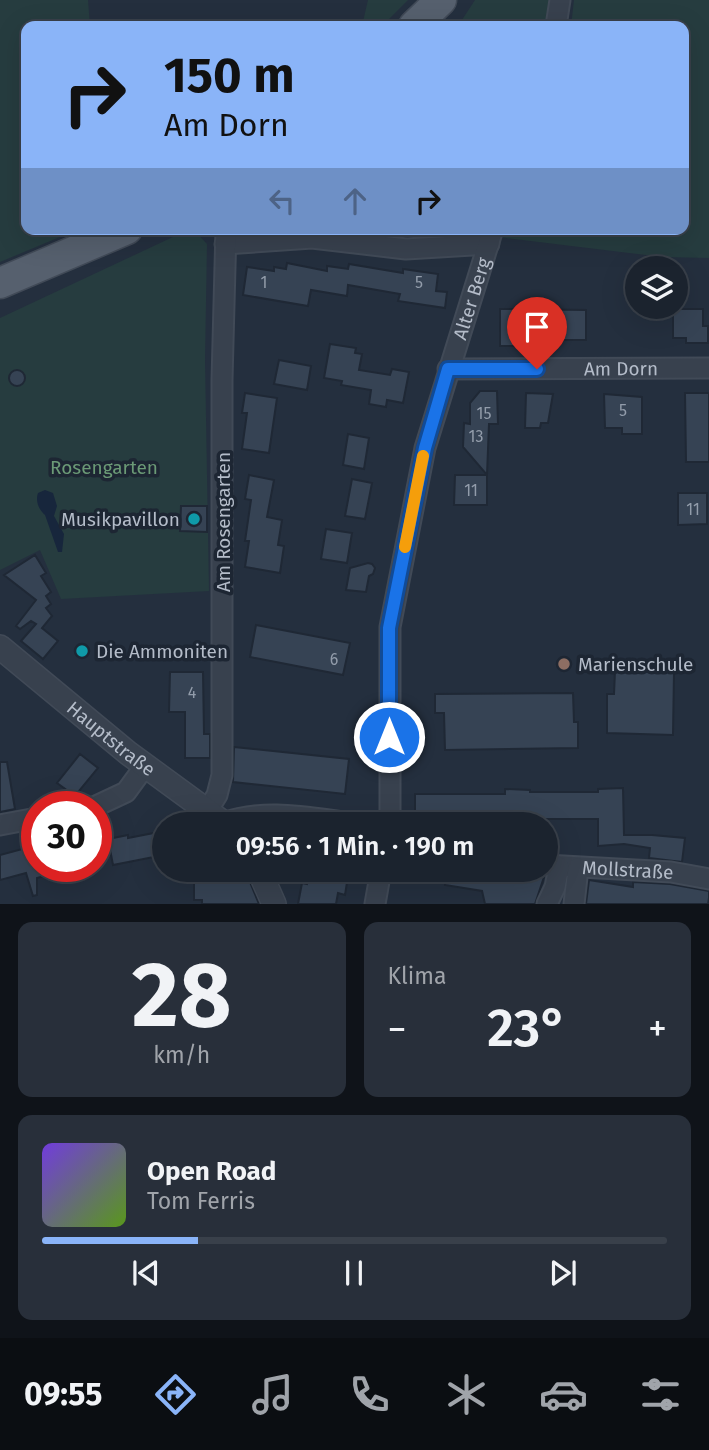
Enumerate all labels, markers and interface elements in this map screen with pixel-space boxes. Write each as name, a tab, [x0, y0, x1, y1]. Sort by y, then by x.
text: 150 m	[164, 46, 295, 105]
icon: right	[49, 49, 140, 140]
text: Am Dorn	[164, 106, 289, 144]
icon: left	[263, 182, 301, 220]
icon: ahead	[336, 182, 374, 220]
icon: right	[409, 182, 447, 220]
street label: Alter Berg	[448, 255, 495, 342]
map controls	[625, 256, 688, 319]
button: layers	[625, 256, 688, 319]
house number: 1	[261, 273, 267, 292]
house number: 5	[415, 273, 423, 292]
pin	[507, 297, 567, 369]
icon: arrive	[518, 308, 556, 346]
street label: Am Dorn	[584, 357, 658, 380]
house number: 5	[619, 401, 627, 420]
house number: 15	[477, 404, 491, 423]
house number: 13	[469, 427, 483, 446]
street label: Am Rosengarten	[212, 452, 235, 592]
park label: Rosengarten	[50, 456, 158, 479]
house number: 11	[464, 481, 478, 500]
house number: 11	[686, 500, 700, 519]
place label: Musikpavillon	[61, 508, 180, 531]
marker: Musikpavillon	[186, 511, 202, 527]
place label: Die Ammoniten	[96, 640, 228, 663]
marker: Die Ammoniten	[74, 643, 90, 659]
house number: 6	[330, 650, 338, 669]
place label: Marienschule	[578, 653, 693, 676]
marker: Marienschule	[556, 656, 572, 672]
house number: 4	[188, 683, 197, 702]
street label: Hauptstraße	[62, 696, 160, 781]
position arrow	[352, 700, 426, 774]
speed limit sign: 30	[21, 791, 112, 882]
text: 09:56 · 1 Min. · 190 m	[236, 831, 474, 862]
street label: Mollstraße	[582, 856, 674, 884]
text: 28	[132, 941, 232, 1050]
text: Klima	[388, 962, 447, 990]
text: 23°	[487, 997, 567, 1060]
text: −	[388, 1006, 407, 1052]
text: +	[648, 1006, 667, 1052]
text: km/h	[153, 1041, 210, 1069]
text: Open Road	[147, 1156, 276, 1187]
text: Tom Ferris	[147, 1187, 255, 1215]
icon: previous	[127, 1254, 165, 1292]
icon: pause	[335, 1254, 373, 1292]
icon: next	[544, 1254, 582, 1292]
icon: directions	[151, 1370, 200, 1419]
icon: music	[248, 1370, 297, 1419]
icon: phone	[345, 1370, 394, 1419]
icon: climate	[442, 1370, 491, 1419]
icon: car	[539, 1370, 588, 1419]
icon: filters	[636, 1370, 685, 1419]
text: 09:55	[24, 1375, 102, 1413]

